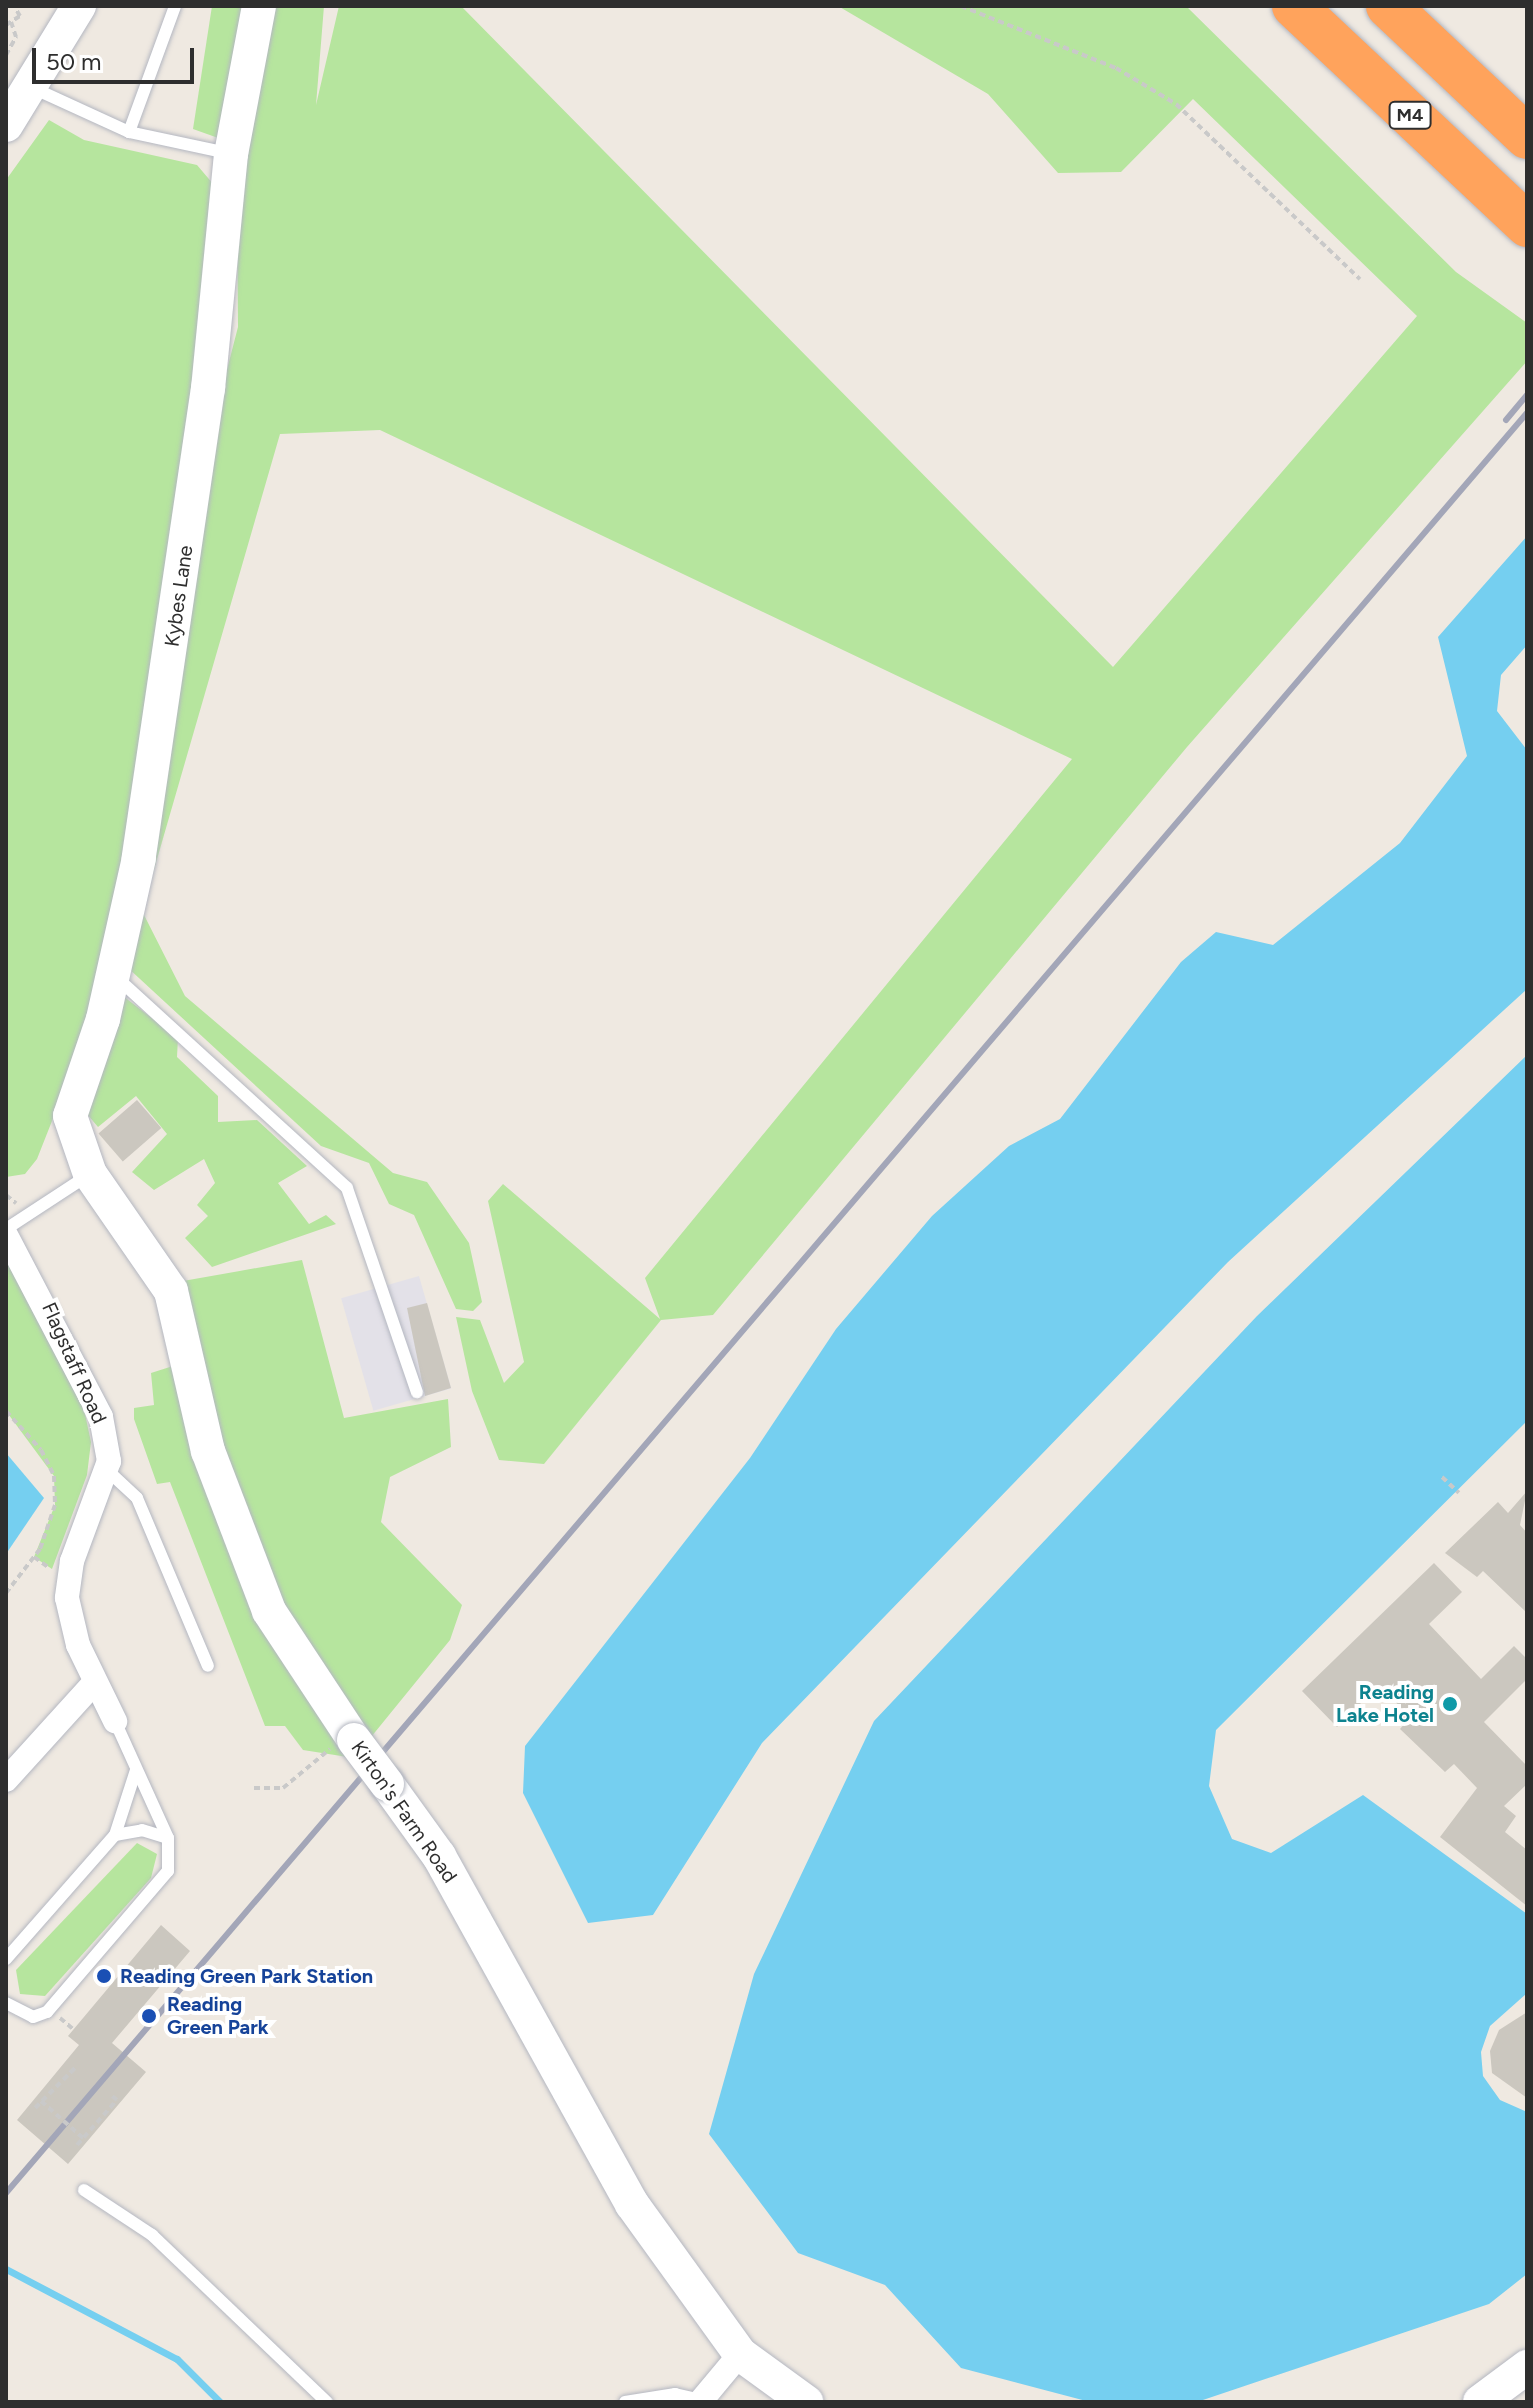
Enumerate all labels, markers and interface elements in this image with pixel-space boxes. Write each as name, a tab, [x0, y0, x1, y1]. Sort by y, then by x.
scale bar	[36, 32, 198, 82]
text: 50 m	[46, 47, 102, 76]
road number: M4	[1388, 101, 1432, 129]
street label: Kybes Lane	[160, 544, 198, 648]
street label: Flagstaff Road	[37, 1299, 111, 1427]
place label: Reading Lake Hotel	[1336, 1680, 1434, 1727]
marker: Reading Lake Hotel	[1441, 1695, 1459, 1713]
street label: Kirton's Farm Road	[346, 1736, 462, 1888]
place label: Reading Green Park Station	[120, 1964, 373, 1988]
marker: Reading Green Park Station	[95, 1967, 113, 1985]
place label: Reading Green Park	[167, 1992, 269, 2039]
marker: Reading Green Park	[138, 2005, 160, 2027]

